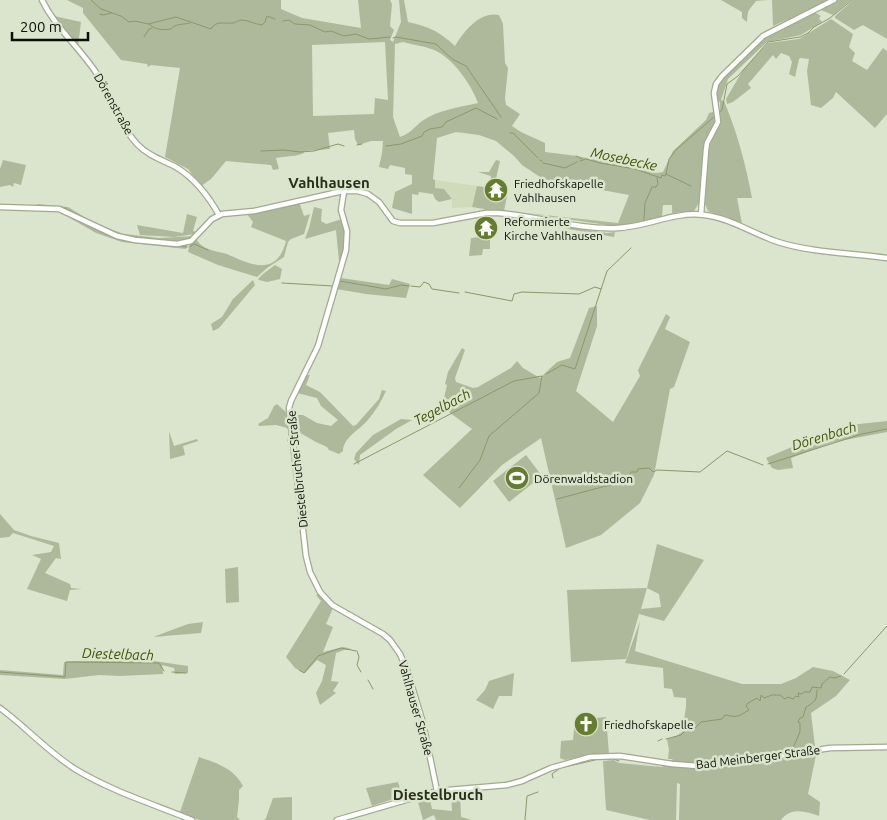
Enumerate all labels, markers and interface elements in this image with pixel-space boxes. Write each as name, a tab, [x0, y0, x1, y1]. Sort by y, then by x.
scale bar	[12, 10, 89, 42]
text: 200 m	[20, 18, 62, 35]
street label: Dörenstraße	[92, 71, 136, 137]
water label: Mosebecke	[589, 144, 659, 174]
district label: Vahlhausen	[288, 174, 370, 191]
temple icon: Friedhofskapelle Vahlhausen	[483, 177, 509, 203]
place label: Friedhofskapelle Vahlhausen	[514, 177, 604, 204]
temple icon: Reformierte Kirche Vahlhausen	[473, 215, 499, 241]
place label: Reformierte Kirche Vahlhausen	[504, 215, 603, 242]
water label: Tegelbach	[411, 385, 473, 429]
street label: Diestelbrucher Straße	[284, 410, 310, 528]
water label: Dörenbach	[790, 419, 858, 453]
sports icon: Dörenwaldstadion	[504, 465, 530, 491]
place label: Dörenwaldstadion	[534, 472, 633, 485]
water label: Diestelbach	[82, 645, 154, 663]
street label: Vahlhauser Straße	[396, 659, 436, 757]
church icon: Friedhofskapelle	[573, 711, 599, 737]
place label: Friedhofskapelle	[604, 718, 694, 731]
street label: Bad Meinberger Straße	[695, 743, 821, 771]
district label: Diestelbruch	[393, 786, 483, 803]

